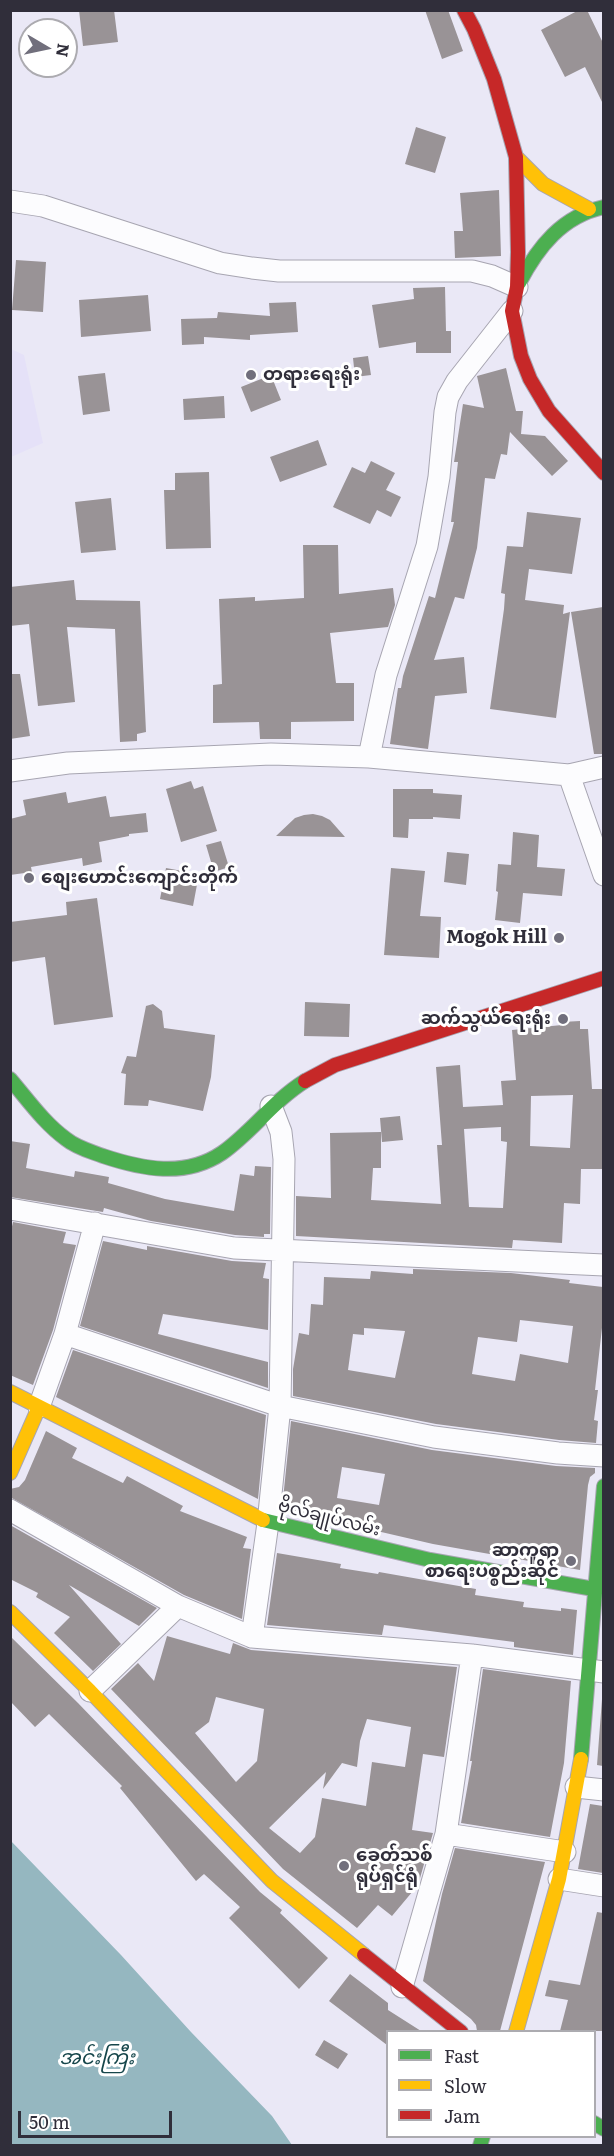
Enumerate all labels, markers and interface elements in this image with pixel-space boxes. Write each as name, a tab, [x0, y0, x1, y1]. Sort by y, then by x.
north arrow	[18, 18, 78, 78]
text: N	[51, 42, 77, 59]
place label: တရားရေးရုံး	[263, 364, 360, 386]
marker: တရားရေးရုံး	[244, 368, 258, 382]
place label: စျေးဟောင်းကျောင်းတိုက်	[41, 867, 238, 889]
marker: စျေးဟောင်းကျောင်းတိုက်	[22, 871, 36, 885]
place label: Mogok Hill	[446, 927, 547, 949]
marker: Mogok Hill	[552, 931, 566, 945]
place label: ဆက်သွယ်ရေးရုံး	[421, 1008, 551, 1030]
marker: ဆက်သွယ်ရေးရုံး	[556, 1012, 570, 1026]
street label: ဗိုလ်‌ချုပ်‌လမ်း	[276, 1495, 382, 1541]
place label: ဆာကူရာ စာရေးပစ္စည်းဆိုင်	[425, 1540, 559, 1582]
marker: ဆာကူရာ စာရေးပစ္စည်းဆိုင်	[564, 1554, 578, 1568]
place label: ခေတ်သစ် ရုပ်‌ရှင်ရုံ	[356, 1845, 433, 1888]
marker: ခေတ်သစ် ရုပ်‌ရှင်ရုံ	[337, 1859, 351, 1873]
legend	[386, 2030, 596, 2138]
text: Fast	[444, 2042, 479, 2069]
water label: အင်းကြီး	[59, 2046, 135, 2070]
text: Slow	[444, 2072, 486, 2099]
scale bar	[21, 2099, 176, 2137]
text: Jam	[444, 2102, 480, 2129]
text: 50 m	[29, 2108, 70, 2135]

